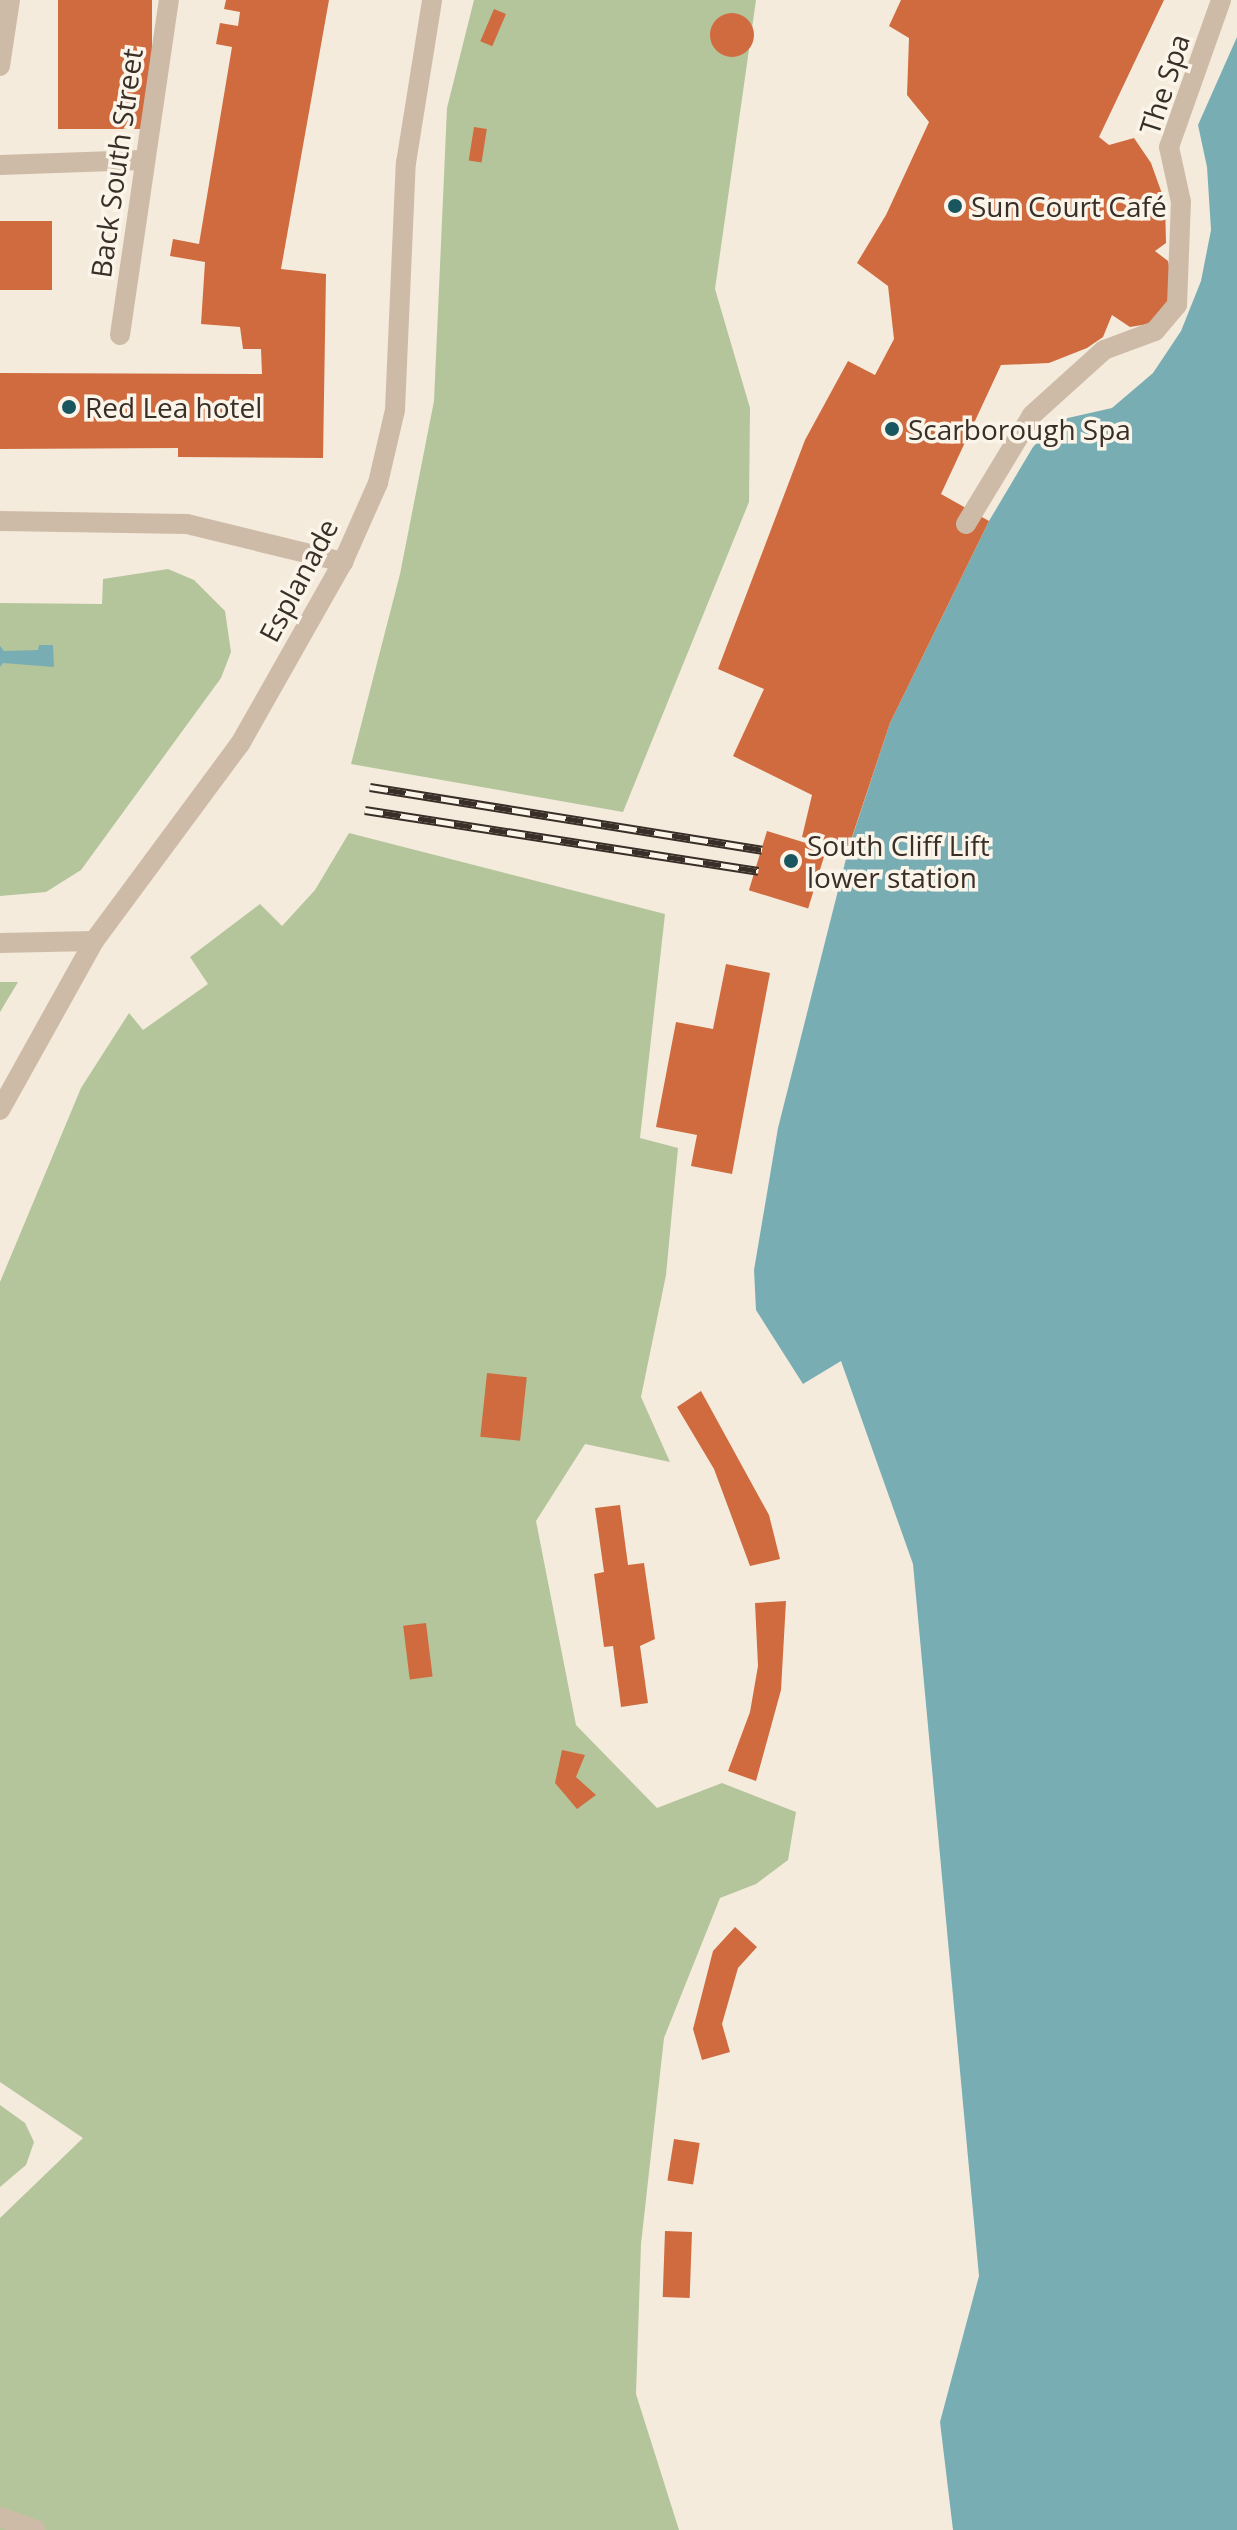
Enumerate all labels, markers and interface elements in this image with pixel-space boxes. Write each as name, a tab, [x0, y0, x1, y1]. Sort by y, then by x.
street label: The Spa	[1132, 30, 1196, 138]
street label: Back South Street	[83, 46, 149, 280]
place label: Sun Court Café	[971, 189, 1167, 223]
marker: Sun Court Café	[946, 197, 964, 215]
place label: Red Lea hotel	[85, 390, 262, 424]
marker: Red Lea hotel	[60, 398, 78, 416]
place label: Scarborough Spa	[908, 412, 1131, 446]
marker: Scarborough Spa	[883, 420, 901, 438]
street label: Esplanade	[252, 513, 344, 647]
place label: South Cliff Lift lower station	[807, 828, 990, 894]
marker: South Cliff Lift lower station	[782, 852, 800, 870]

